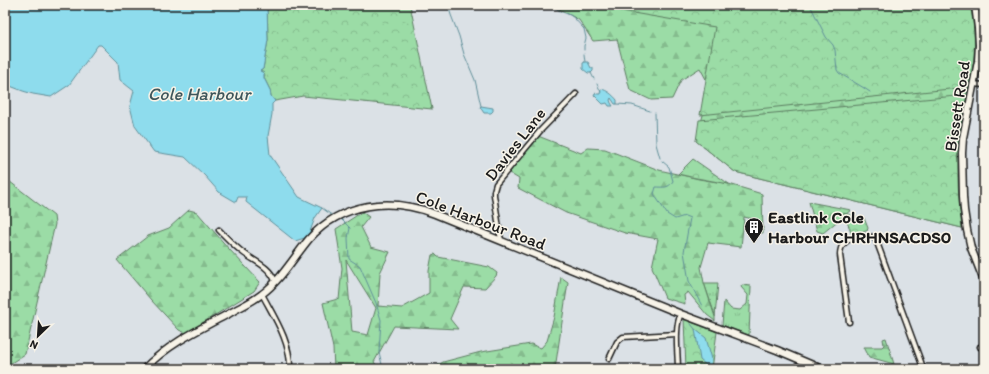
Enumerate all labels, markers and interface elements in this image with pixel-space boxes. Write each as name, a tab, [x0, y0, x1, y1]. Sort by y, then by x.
street label: Bissett Road	[940, 59, 974, 153]
water label: Cole Harbour	[148, 83, 252, 105]
street label: Davies Lane	[480, 104, 550, 184]
street label: Cole Harbour Road	[413, 186, 549, 254]
place label: Eastlink Cole Harbour CHRHNSACDS0	[768, 207, 951, 247]
building icon: Eastlink Cole Harbour CHRHNSACDS0	[743, 216, 765, 244]
north arrow	[18, 316, 58, 356]
text: N	[28, 337, 40, 352]

